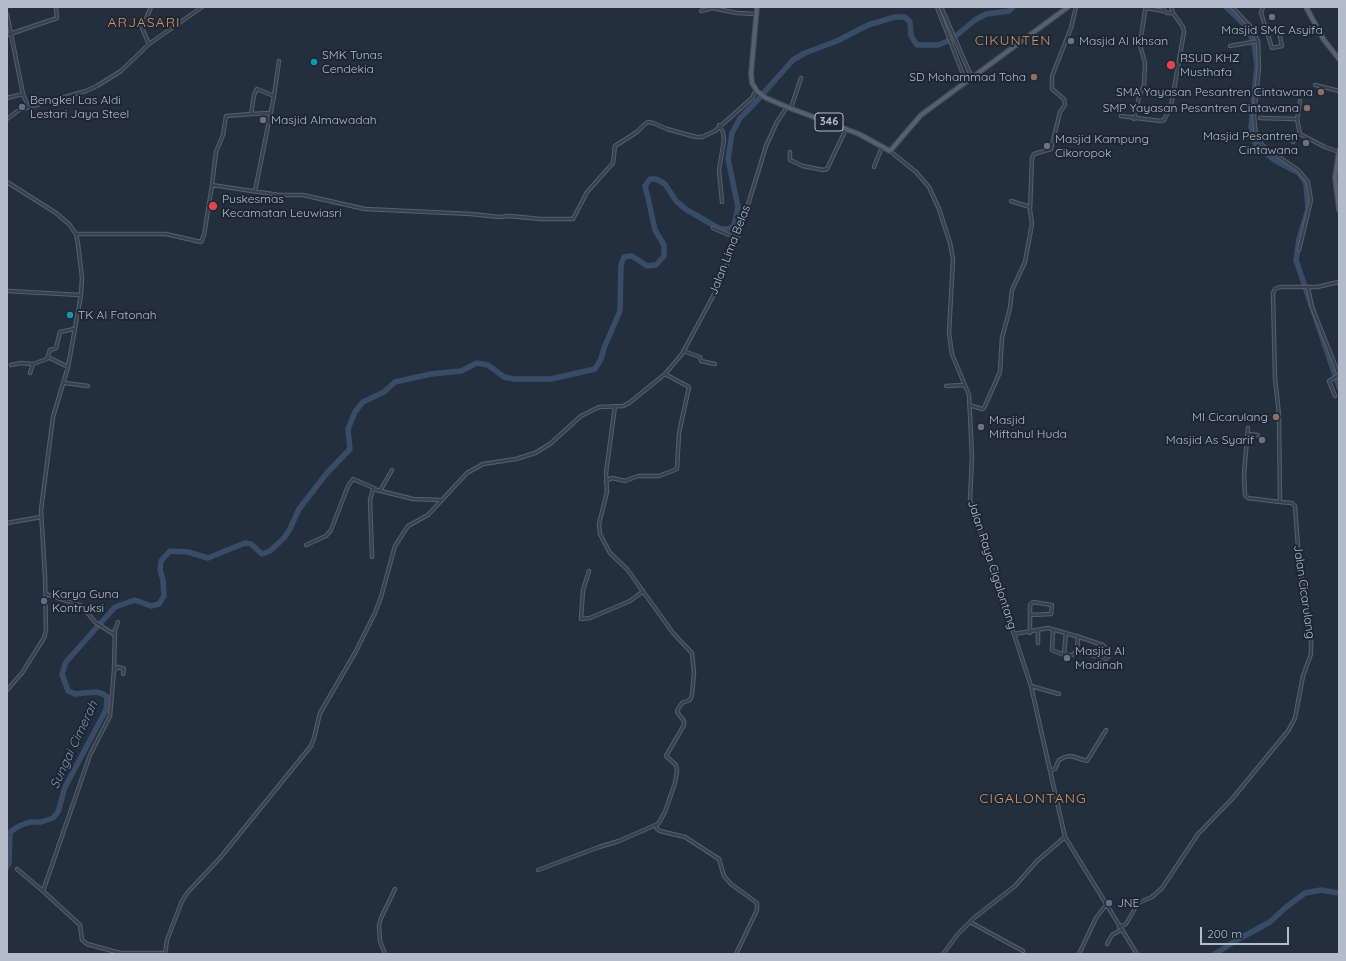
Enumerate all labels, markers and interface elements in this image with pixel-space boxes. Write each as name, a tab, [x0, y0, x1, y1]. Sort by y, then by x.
marker: Masjid SMC Asyifa	[1267, 12, 1277, 22]
district label: ARJASARI	[107, 15, 181, 31]
place label: Masjid SMC Asyifa	[1221, 23, 1323, 37]
district label: CIKUNTEN	[975, 33, 1051, 49]
place label: Masjid Al Ikhsan	[1079, 34, 1168, 48]
marker: Masjid Al Ikhsan	[1066, 36, 1076, 46]
place label: SMK Tunas Cendekia	[322, 48, 383, 76]
place label: RSUD KHZ Musthafa	[1180, 51, 1240, 79]
marker: SMK Tunas Cendekia	[309, 57, 319, 67]
marker: RSUD KHZ Musthafa	[1165, 59, 1177, 71]
place label: SD Mohammad Toha	[909, 70, 1026, 84]
marker: SD Mohammad Toha	[1029, 72, 1039, 82]
place label: SMA Yayasan Pesantren Cintawana	[1116, 85, 1313, 99]
marker: SMA Yayasan Pesantren Cintawana	[1316, 87, 1326, 97]
place label: Bengkel Las Aldi Lestari Jaya Steel	[30, 93, 129, 121]
place label: SMP Yayasan Pesantren Cintawana	[1103, 101, 1299, 115]
marker: Bengkel Las Aldi Lestari Jaya Steel	[17, 102, 27, 112]
marker: SMP Yayasan Pesantren Cintawana	[1302, 103, 1312, 113]
place label: Masjid Almawadah	[271, 113, 377, 127]
road number: 346	[815, 113, 843, 131]
marker: Masjid Almawadah	[258, 115, 268, 125]
place label: Masjid Pesantren Cintawana	[1203, 129, 1298, 157]
place label: Masjid Kampung Cikoropok	[1055, 132, 1149, 160]
marker: Masjid Pesantren Cintawana	[1301, 138, 1311, 148]
marker: Masjid Kampung Cikoropok	[1042, 141, 1052, 151]
place label: Puskesmas Kecamatan Leuwiasri	[222, 192, 342, 220]
marker: Puskesmas Kecamatan Leuwiasri	[207, 200, 219, 212]
street label: Jalan Lima Belas	[706, 203, 754, 297]
place label: TK Al Fatonah	[78, 308, 157, 322]
marker: TK Al Fatonah	[65, 310, 75, 320]
place label: MI Cicarulang	[1192, 410, 1268, 424]
marker: MI Cicarulang	[1271, 412, 1281, 422]
place label: Masjid Miftahul Huda	[989, 413, 1067, 441]
marker: Masjid Miftahul Huda	[976, 422, 986, 432]
place label: Masjid As Syarif	[1166, 433, 1254, 447]
marker: Masjid As Syarif	[1257, 435, 1267, 445]
street label: Jalan Raya Cigalontang	[964, 499, 1020, 631]
street label: Jalan Cicarulang	[1290, 544, 1318, 640]
place label: Karya Guna Kontruksi	[52, 587, 119, 615]
marker: Karya Guna Kontruksi	[39, 596, 49, 606]
place label: Masjid Al Madinah	[1075, 644, 1125, 672]
marker: Masjid Al Madinah	[1062, 653, 1072, 663]
water label: Sungai Cimerah	[47, 699, 101, 791]
district label: CIGALONTANG	[979, 791, 1087, 807]
place label: JNE	[1117, 896, 1139, 910]
marker: JNE	[1104, 898, 1114, 908]
scale bar	[1202, 919, 1291, 945]
text: 200 m	[1207, 926, 1242, 941]

